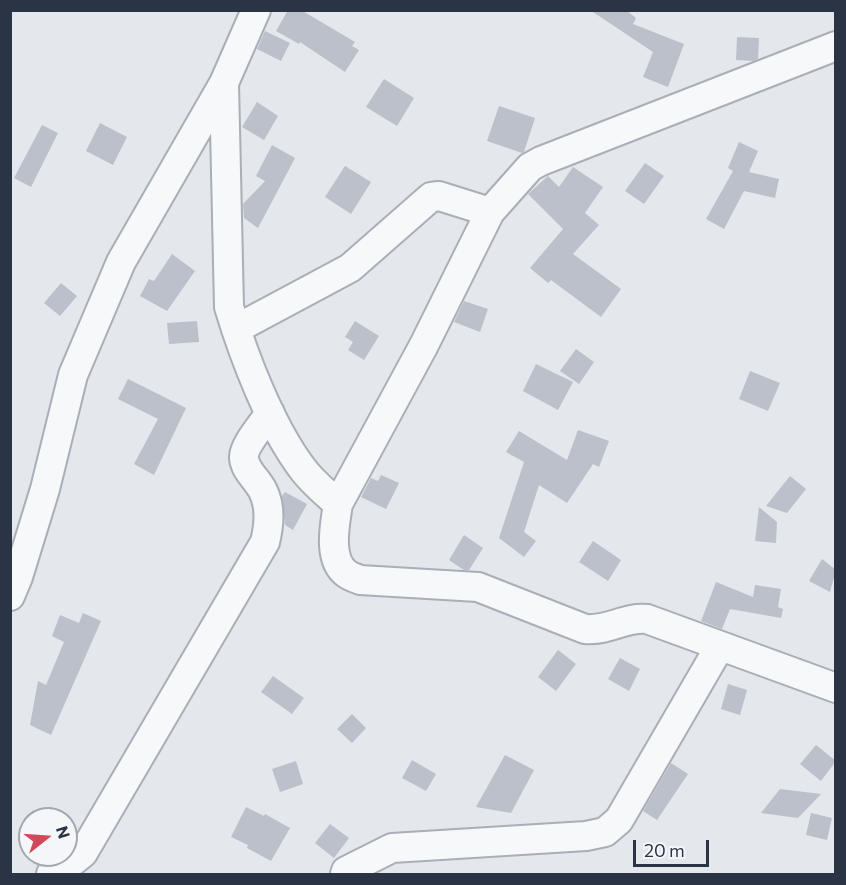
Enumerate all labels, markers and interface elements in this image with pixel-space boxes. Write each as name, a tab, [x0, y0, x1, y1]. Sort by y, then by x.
north arrow	[18, 807, 78, 867]
text: N	[53, 824, 75, 841]
scale bar	[636, 828, 712, 866]
text: 20 m	[644, 839, 685, 861]

